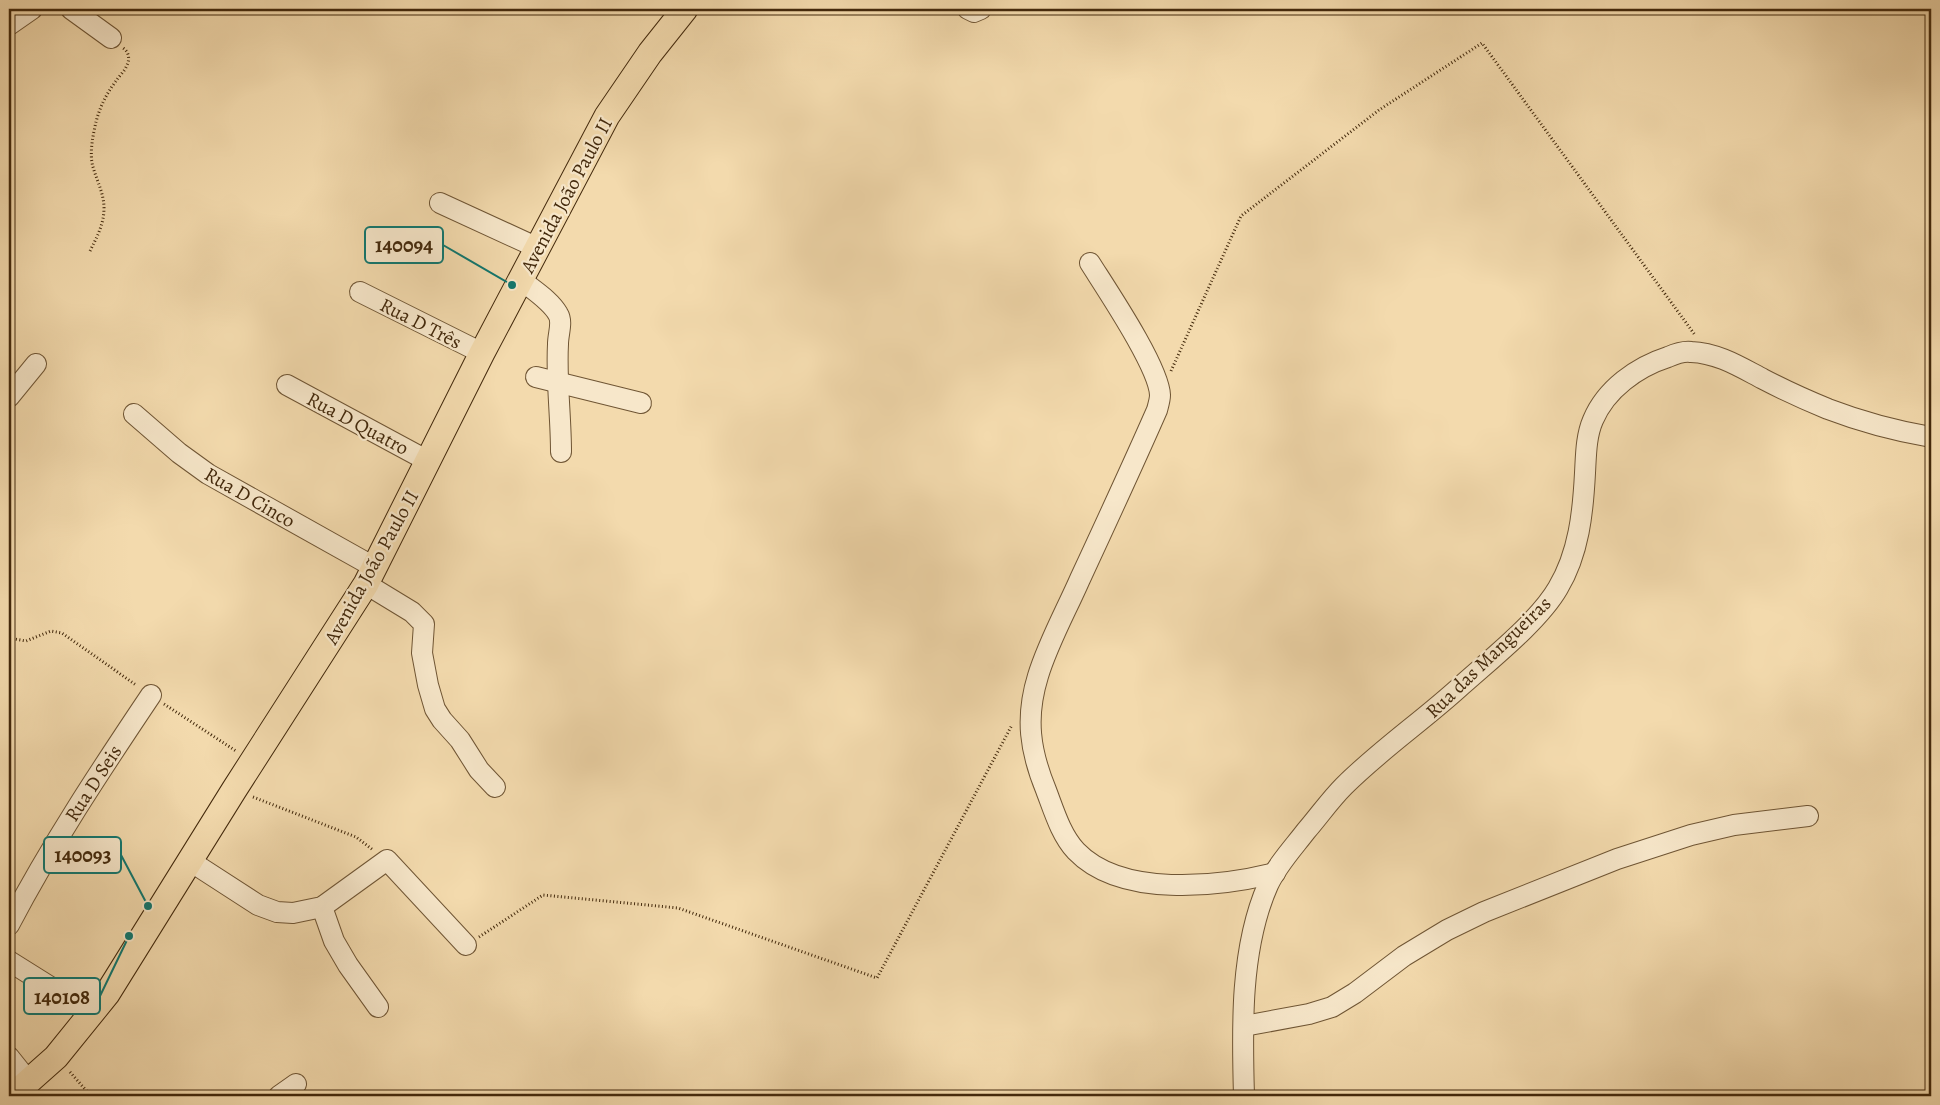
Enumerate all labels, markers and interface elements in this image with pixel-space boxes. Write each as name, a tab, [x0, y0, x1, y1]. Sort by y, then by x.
street label: Avenida João Paulo II	[514, 113, 619, 279]
callout: 140094	[365, 227, 443, 263]
text: 140094	[375, 231, 433, 259]
street label: Rua D Três	[375, 291, 466, 356]
street label: Rua D Quatro	[302, 385, 414, 462]
street label: Rua D Cinco	[199, 461, 300, 534]
street label: Avenida João Paulo II	[317, 485, 425, 650]
street label: Rua das Mangueiras	[1420, 590, 1557, 724]
street label: Rua D Seis	[59, 740, 128, 827]
callout: 140093	[44, 837, 121, 873]
text: 140093	[54, 841, 112, 869]
callout: 140108	[24, 978, 100, 1014]
text: 140108	[34, 983, 90, 1011]

